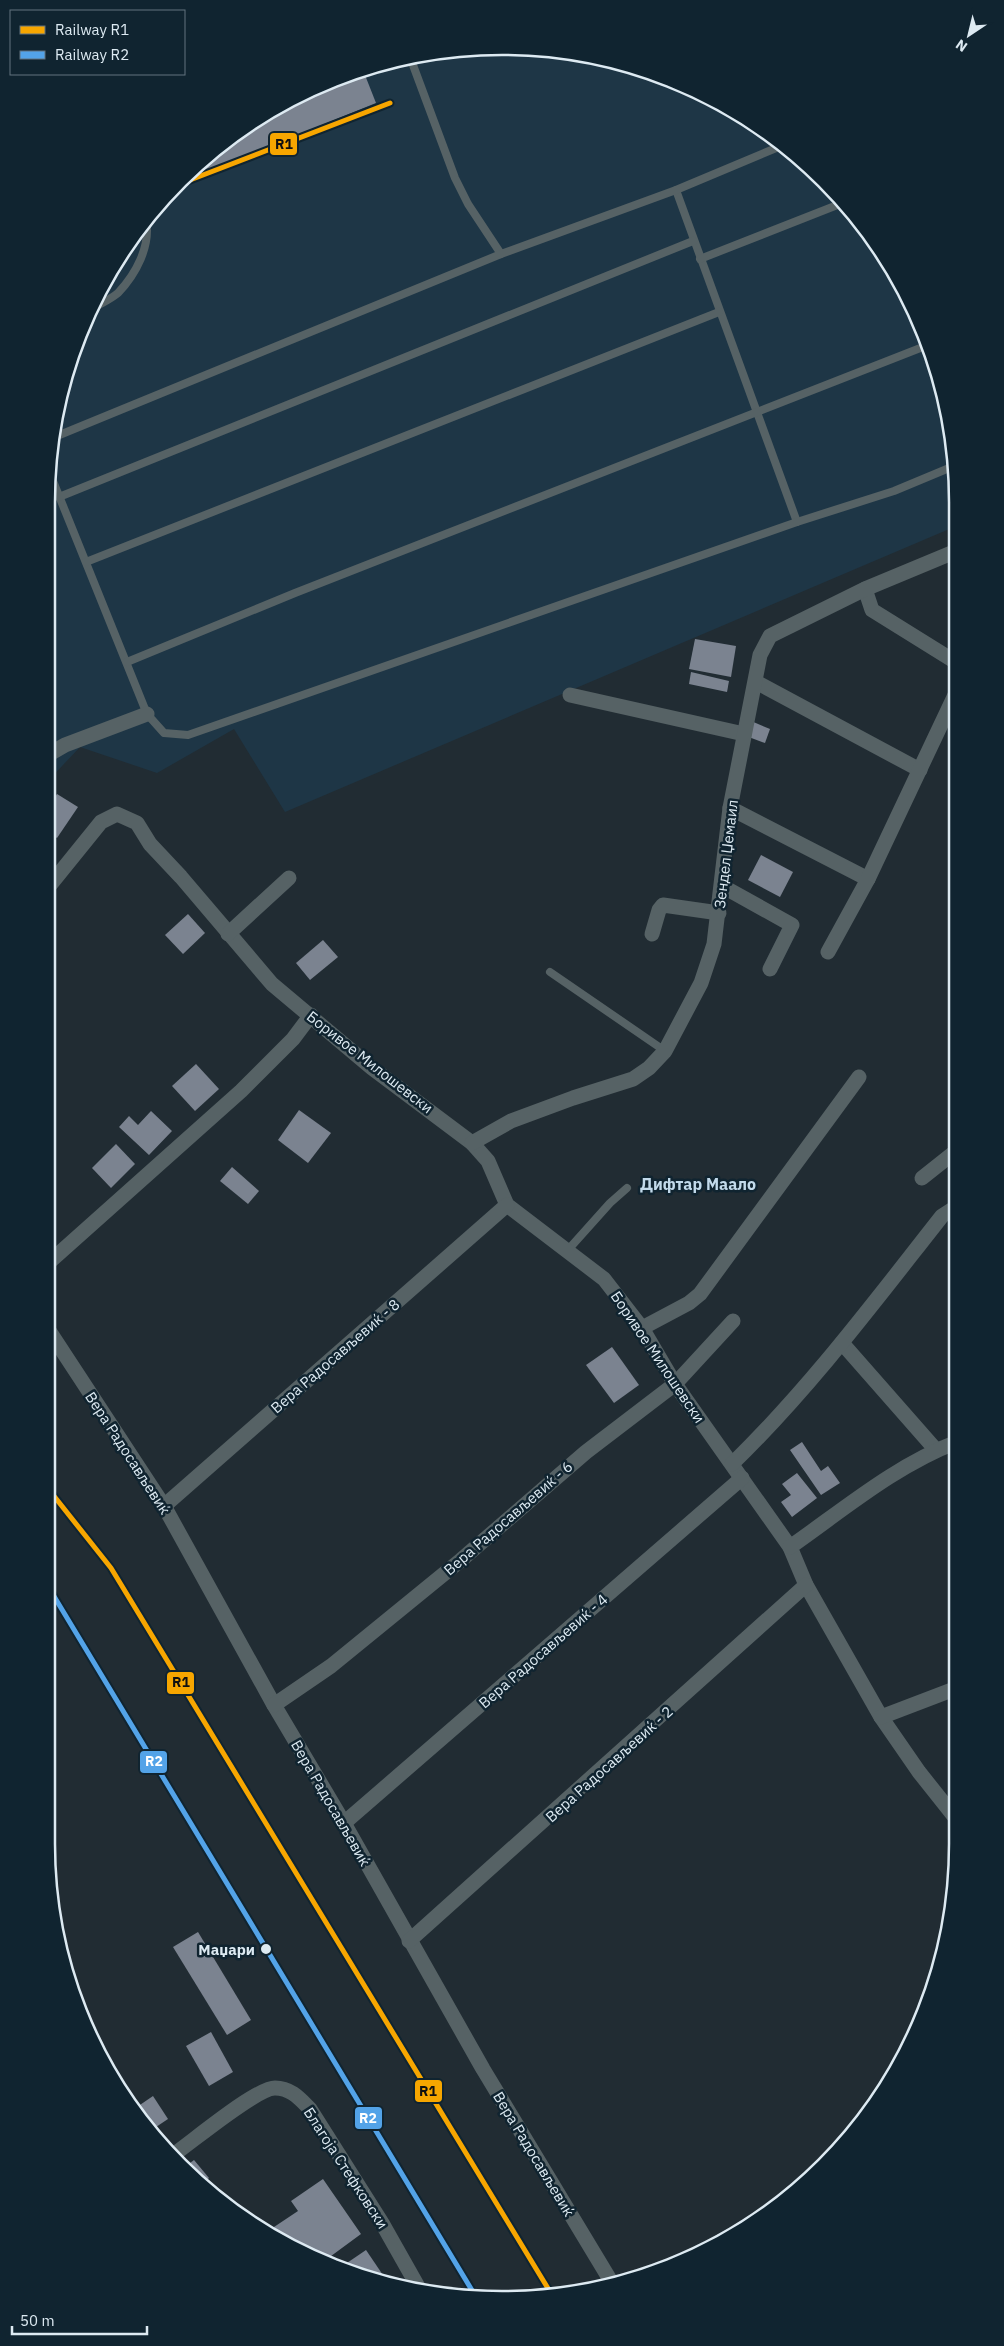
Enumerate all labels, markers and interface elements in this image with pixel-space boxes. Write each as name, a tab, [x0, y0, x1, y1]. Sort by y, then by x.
legend	[10, 10, 185, 75]
north arrow	[944, 10, 994, 60]
text: Railway R1	[55, 20, 129, 39]
text: N	[952, 35, 971, 56]
text: Railway R2	[55, 45, 129, 64]
line badge: R1	[269, 132, 298, 156]
text: R1	[275, 135, 294, 153]
street label: Зендел Џемаил	[710, 798, 742, 910]
street label: Боривое Милошевски	[303, 1007, 437, 1117]
district label: Дифтар Маало	[640, 1174, 756, 1194]
street label: Боривое Милошевски	[607, 1287, 709, 1427]
street label: Вера Радосављевиќ - 8	[267, 1295, 403, 1417]
street label: Вера Радосављевиќ	[81, 1388, 175, 1518]
street label: Вера Радосављевиќ - 6	[440, 1457, 576, 1579]
street label: Вера Радосављевиќ - 4	[475, 1590, 611, 1712]
line badge: R1	[166, 1671, 195, 1695]
text: R1	[172, 1673, 191, 1691]
street label: Вера Радосављевиќ - 2	[541, 1702, 677, 1826]
street label: Вера Радосављевиќ	[287, 1737, 375, 1869]
line badge: R2	[139, 1750, 168, 1774]
text: R2	[145, 1752, 163, 1770]
place label: Маџари	[198, 1940, 255, 1959]
marker: Маџари	[259, 1942, 273, 1956]
line badge: R1	[414, 2079, 443, 2103]
text: R1	[419, 2082, 438, 2100]
street label: Вера Радосављевиќ	[489, 2088, 579, 2220]
street label: Благоја Стефковски	[300, 2104, 392, 2232]
line badge: R2	[354, 2106, 383, 2130]
text: R2	[359, 2109, 377, 2127]
scale bar	[12, 2304, 148, 2336]
text: 50 m	[20, 2311, 55, 2330]

